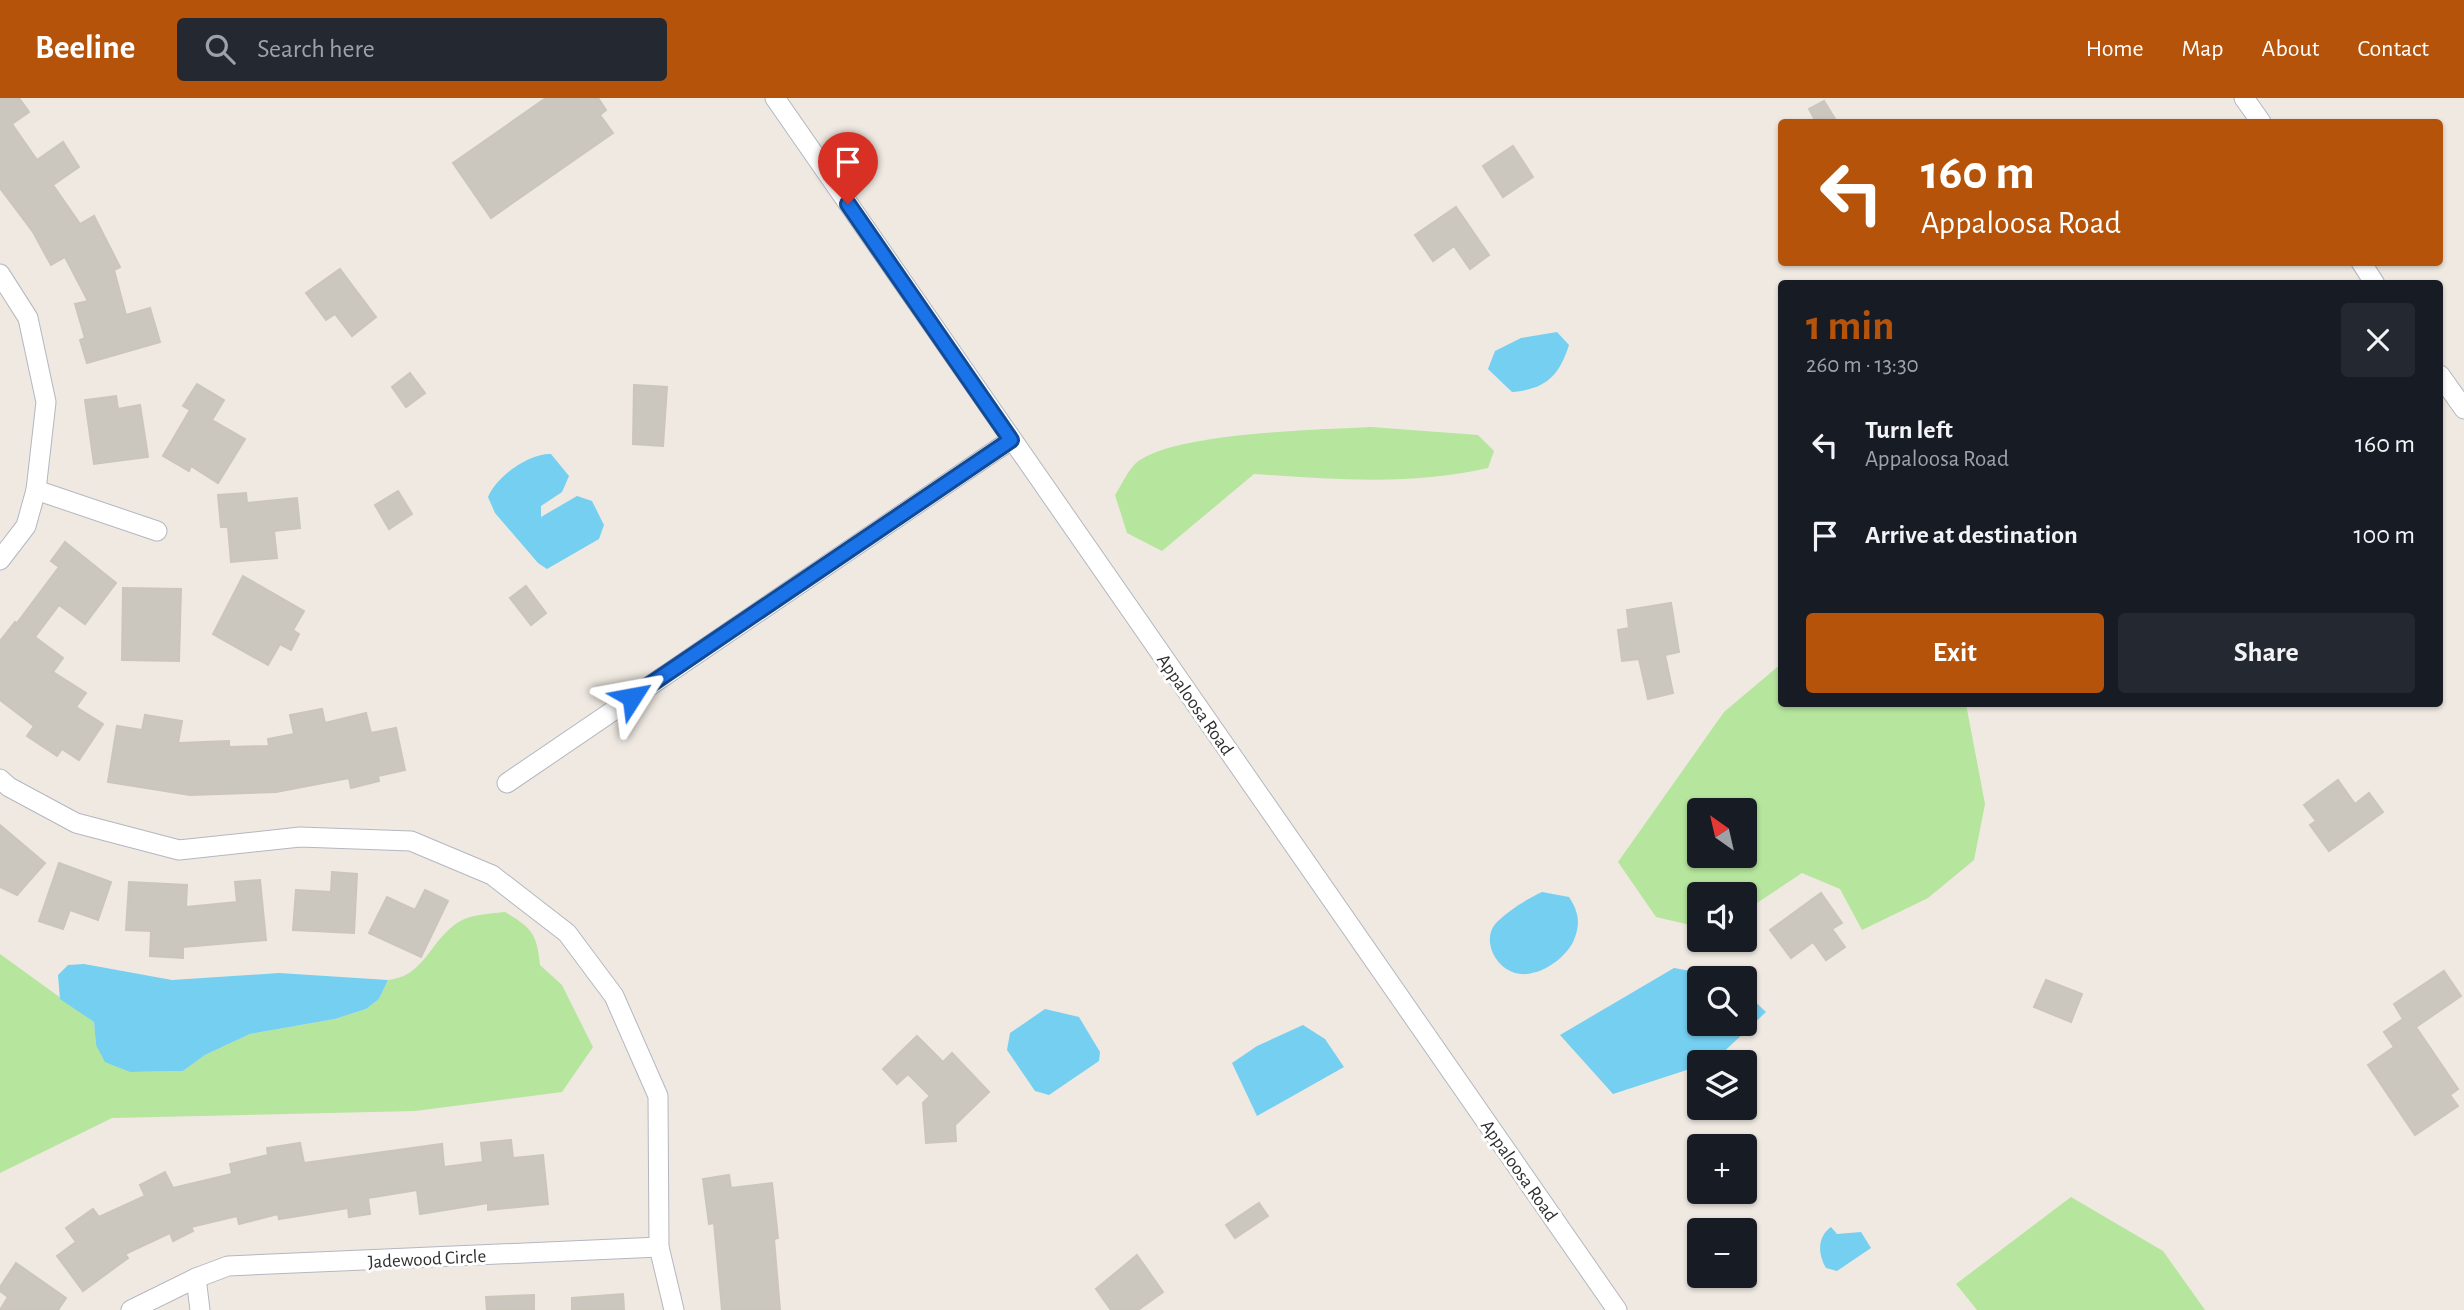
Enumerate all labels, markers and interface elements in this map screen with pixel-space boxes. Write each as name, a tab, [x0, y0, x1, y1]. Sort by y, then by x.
search box	[177, 18, 667, 81]
icon: search	[201, 30, 239, 68]
text: Beeline	[35, 32, 135, 65]
text: Search here	[257, 36, 375, 62]
text: Home	[2086, 37, 2144, 61]
text: Map	[2182, 37, 2224, 61]
text: About	[2262, 37, 2319, 61]
text: Contact	[2357, 37, 2429, 61]
pin	[818, 132, 878, 204]
icon: arrive	[829, 143, 867, 181]
icon: left	[1806, 147, 1897, 238]
text: 160 m	[1921, 149, 2035, 198]
text: Appaloosa Road	[1921, 207, 2121, 239]
button: close	[2341, 303, 2415, 377]
text: 1 min	[1806, 305, 1895, 347]
text: 260 m · 13:30	[1806, 354, 1919, 377]
text: Turn left	[1865, 417, 1953, 443]
icon: left	[1806, 426, 1844, 464]
text: 160 m	[2355, 431, 2415, 457]
text: Appaloosa Road	[1865, 448, 2009, 471]
icon: arrive	[1806, 517, 1844, 555]
text: Arrive at destination	[1865, 522, 2078, 548]
text: 100 m	[2354, 522, 2415, 548]
button: Exit	[1806, 613, 2104, 693]
button: Share	[2118, 613, 2415, 693]
street label: Appaloosa Road	[1153, 651, 1237, 759]
position arrow	[595, 660, 669, 734]
north arrow	[1687, 798, 1757, 868]
map controls	[1687, 798, 1757, 1288]
button: sound	[1687, 882, 1757, 952]
button: search	[1687, 966, 1757, 1036]
button: layers	[1687, 1050, 1757, 1120]
street label: Appaloosa Road	[1477, 1117, 1561, 1225]
button: +	[1687, 1134, 1757, 1204]
button: −	[1687, 1218, 1757, 1288]
street label: Jadewood Circle	[367, 1247, 487, 1272]

